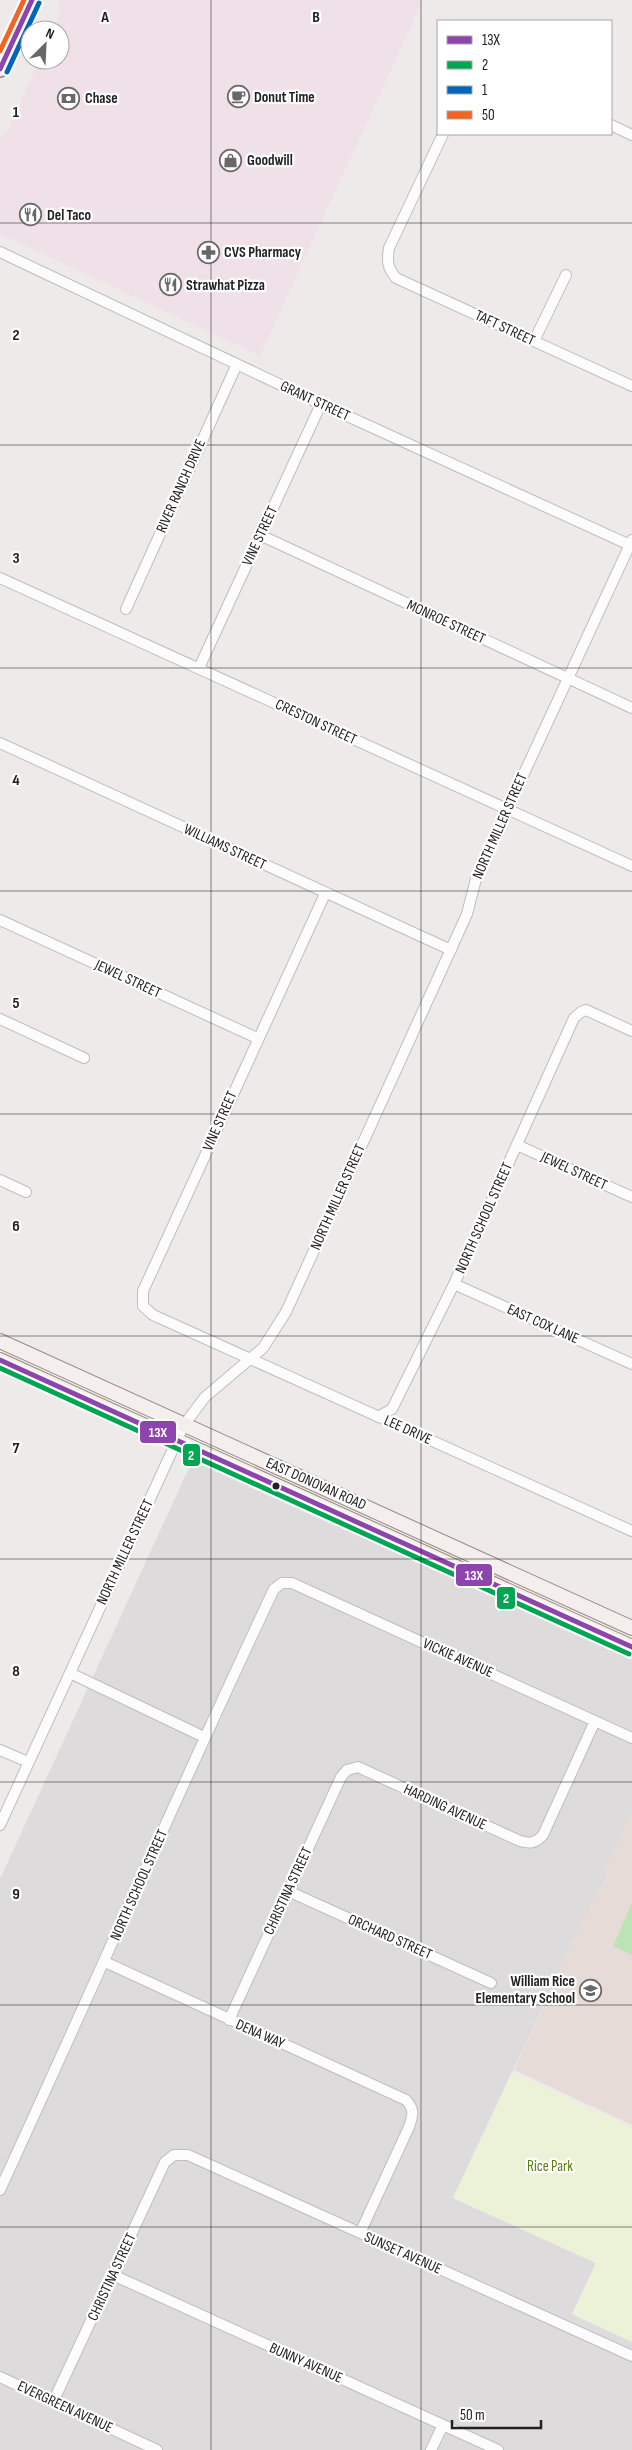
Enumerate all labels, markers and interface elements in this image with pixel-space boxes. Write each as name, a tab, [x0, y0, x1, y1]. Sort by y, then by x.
text: A	[100, 8, 109, 27]
text: B	[312, 8, 320, 27]
north arrow	[20, 20, 70, 70]
legend	[437, 20, 612, 135]
text: N	[43, 24, 57, 43]
text: 13X	[482, 31, 501, 50]
text: 2	[482, 56, 488, 75]
text: 1	[482, 81, 488, 100]
cafe icon: Donut Time	[226, 85, 250, 109]
bank icon: Chase	[57, 86, 81, 110]
place label: Donut Time	[254, 88, 315, 107]
place label: Chase	[85, 89, 118, 108]
text: 1	[13, 103, 20, 122]
text: 50	[482, 106, 495, 125]
shop icon: Goodwill	[219, 148, 243, 172]
place label: Goodwill	[247, 151, 293, 170]
restaurant icon: Del Taco	[19, 203, 43, 227]
place label: Del Taco	[47, 206, 91, 225]
pharmacy icon: CVS Pharmacy	[196, 240, 220, 264]
place label: CVS Pharmacy	[224, 243, 302, 262]
restaurant icon: Strawhat Pizza	[158, 273, 182, 297]
place label: Strawhat Pizza	[186, 276, 265, 295]
street label: TAFT STREET	[472, 306, 538, 350]
text: 2	[12, 326, 20, 345]
street label: GRANT STREET	[277, 377, 353, 425]
street label: RIVER RANCH DRIVE	[152, 436, 210, 536]
street label: VINE STREET	[238, 503, 282, 569]
text: 3	[12, 549, 20, 568]
street label: MONROE STREET	[404, 596, 488, 648]
street label: CRESTON STREET	[272, 695, 360, 749]
street label: NORTH MILLER STREET	[468, 770, 532, 882]
text: 4	[12, 771, 20, 790]
street label: WILLIAMS STREET	[181, 820, 269, 874]
street label: JEWEL STREET	[91, 955, 164, 1003]
text: 5	[12, 994, 20, 1013]
street label: VINE STREET	[198, 1088, 242, 1154]
street label: NORTH MILLER STREET	[306, 1141, 370, 1253]
street label: JEWEL STREET	[537, 1147, 610, 1195]
street label: NORTH SCHOOL STREET	[451, 1159, 517, 1277]
text: 6	[12, 1217, 20, 1236]
street label: EAST COX LANE	[504, 1300, 582, 1348]
street label: LEE DRIVE	[381, 1411, 435, 1449]
line badge: 13X	[139, 1420, 177, 1444]
text: 13X	[149, 1424, 168, 1441]
text: 7	[13, 1439, 20, 1458]
line badge: 2	[182, 1443, 201, 1467]
text: 2	[188, 1447, 194, 1464]
street label: EAST DONOVAN ROAD	[263, 1453, 369, 1515]
unlabelled marker	[271, 1481, 281, 1491]
street label: NORTH MILLER STREET	[92, 1496, 158, 1608]
line badge: 13X	[455, 1563, 493, 1587]
text: 13X	[465, 1567, 484, 1584]
line badge: 2	[496, 1586, 516, 1610]
text: 2	[503, 1590, 509, 1607]
street label: VICKIE AVENUE	[420, 1634, 496, 1682]
text: 8	[12, 1662, 20, 1681]
street label: HARDING AVENUE	[401, 1780, 489, 1834]
street label: NORTH SCHOOL STREET	[106, 1826, 172, 1944]
street label: CHRISTINA STREET	[259, 1844, 317, 1938]
text: 9	[12, 1885, 20, 1904]
street label: ORCHARD STREET	[345, 1910, 435, 1964]
place label: William Rice Elementary School	[476, 1972, 575, 2008]
school or university icon: William Rice Elementary School	[579, 1978, 603, 2002]
street label: DENA WAY	[233, 2015, 288, 2053]
park label: Rice Park	[527, 2157, 573, 2176]
street label: SUNSET AVENUE	[361, 2227, 445, 2279]
street label: CHRISTINA STREET	[83, 2230, 141, 2324]
street label: BUNNY AVENUE	[266, 2338, 346, 2388]
street label: EVERGREEN AVENUE	[14, 2377, 116, 2437]
scale bar	[452, 2398, 541, 2430]
text: 50 m	[460, 2406, 485, 2425]

